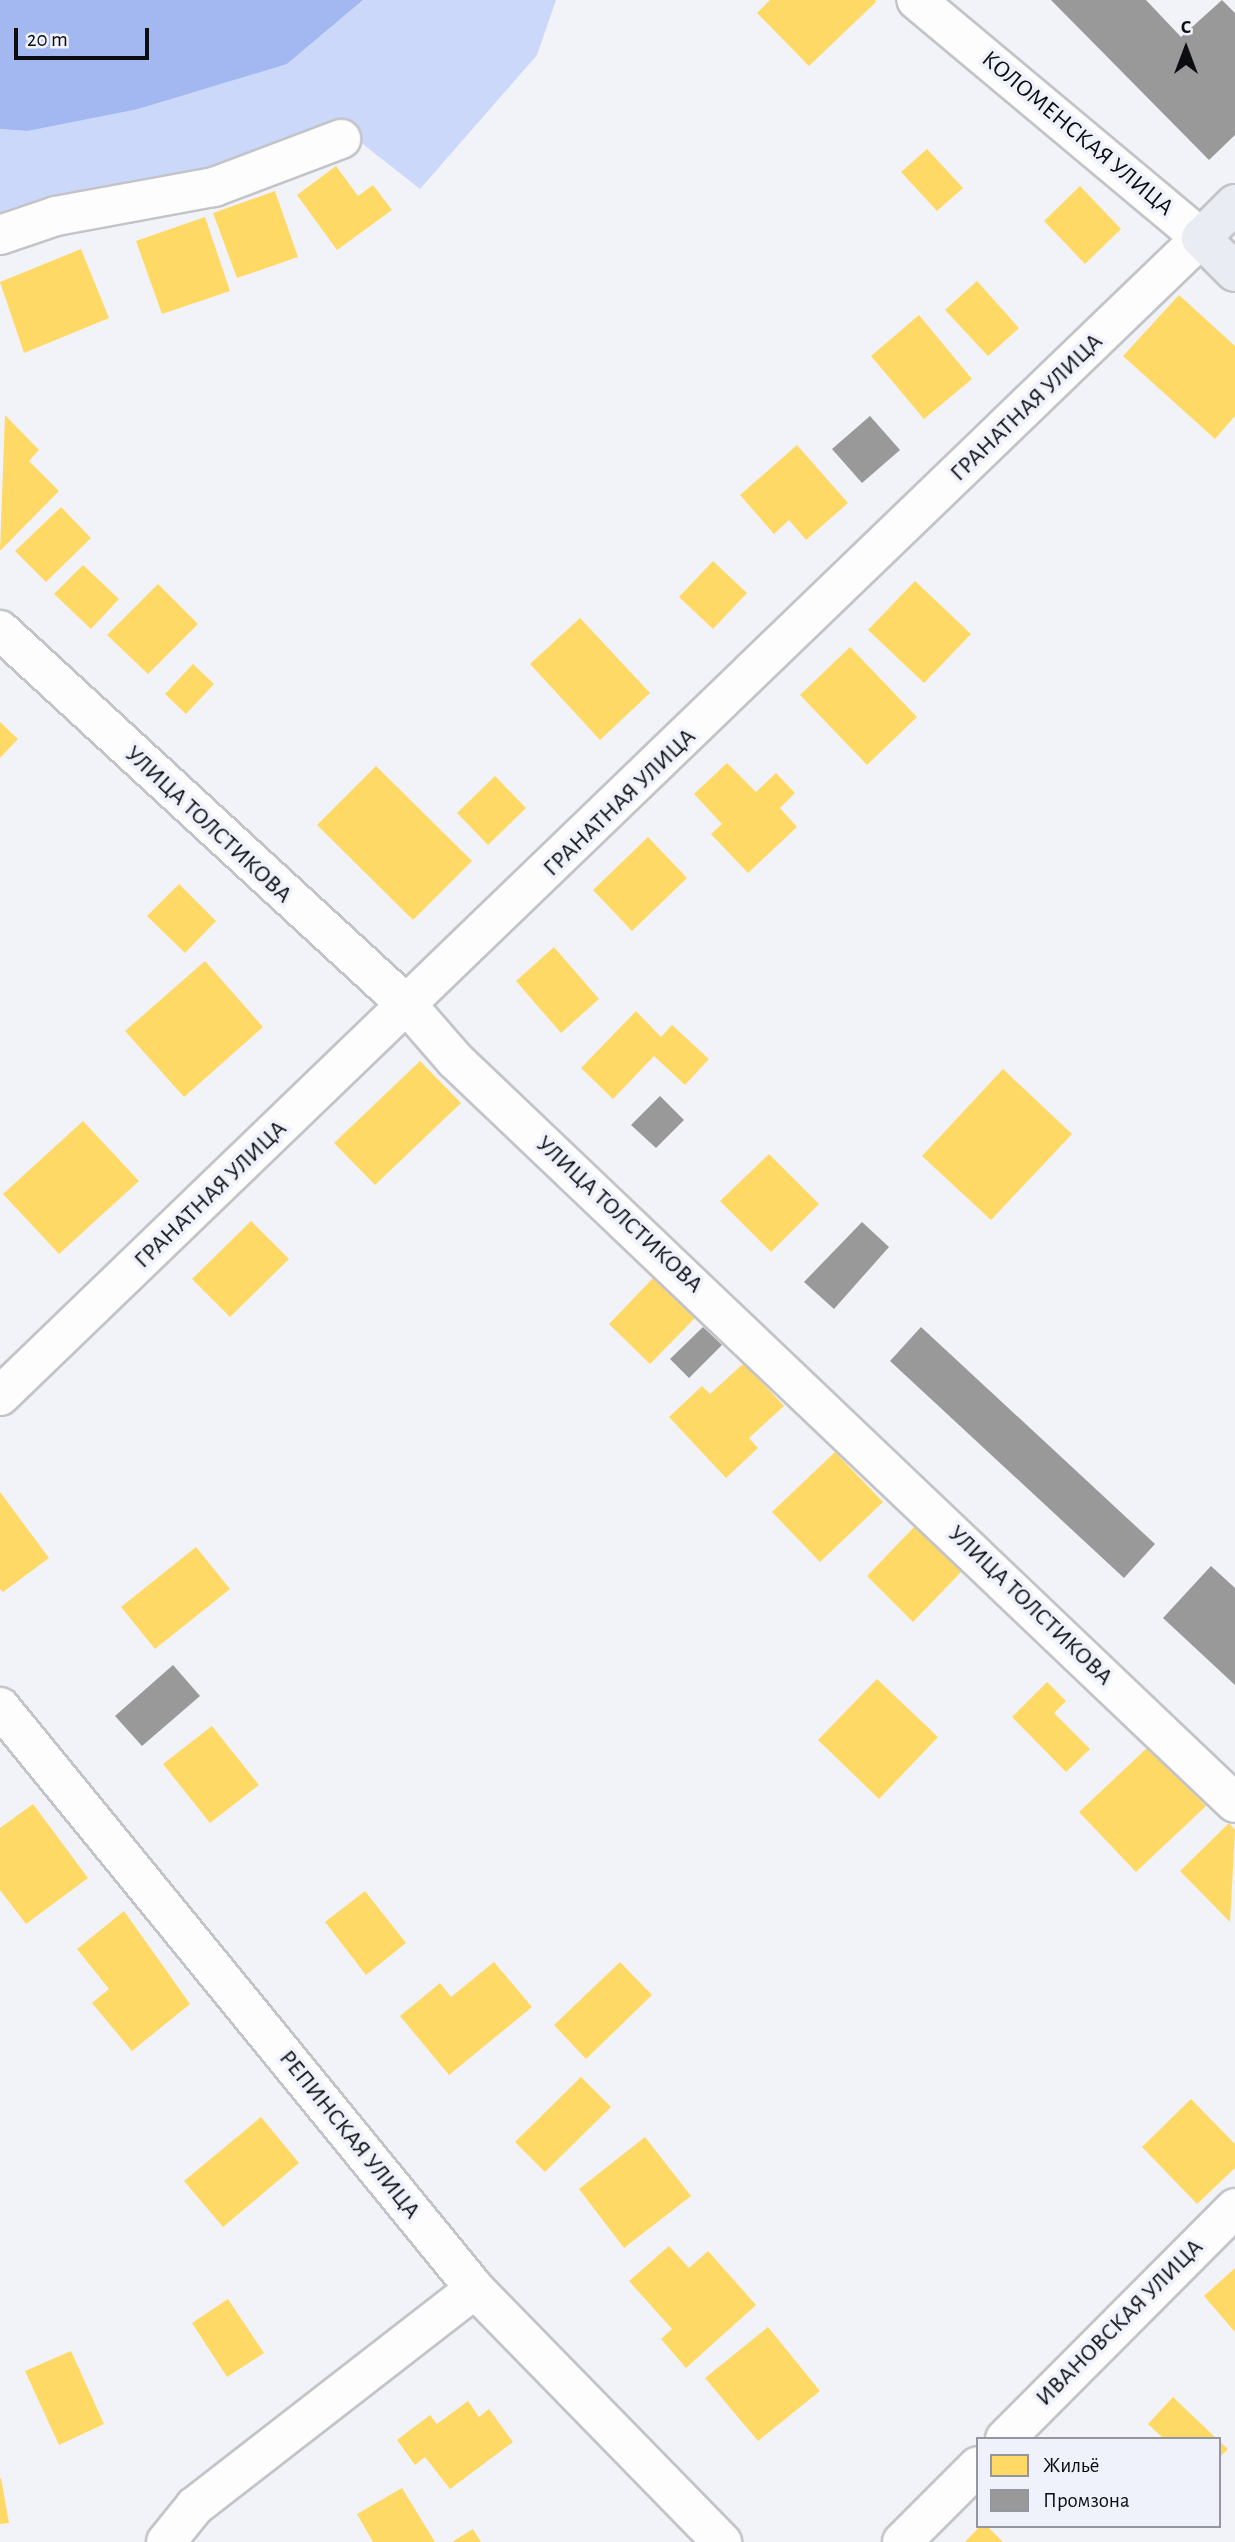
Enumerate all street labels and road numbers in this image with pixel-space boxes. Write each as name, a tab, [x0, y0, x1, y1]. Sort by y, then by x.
street label: КОЛОМЕНСКАЯ УЛИЦА	[975, 45, 1179, 223]
street label: ГРАНАТНАЯ УЛИЦА	[945, 328, 1109, 488]
street label: ГРАНАТНАЯ УЛИЦА	[538, 723, 702, 883]
street label: УЛИЦА ТОЛСТИКОВА	[119, 740, 297, 910]
street label: ГРАНАТНАЯ УЛИЦА	[129, 1115, 293, 1275]
street label: УЛИЦА ТОЛСТИКОВА	[530, 1130, 708, 1300]
street label: УЛИЦА ТОЛСТИКОВА	[942, 1520, 1118, 1692]
street label: РЕПИНСКАЯ УЛИЦА	[272, 2045, 426, 2225]
street label: ИВАНОВСКАЯ УЛИЦА	[1030, 2233, 1210, 2413]

